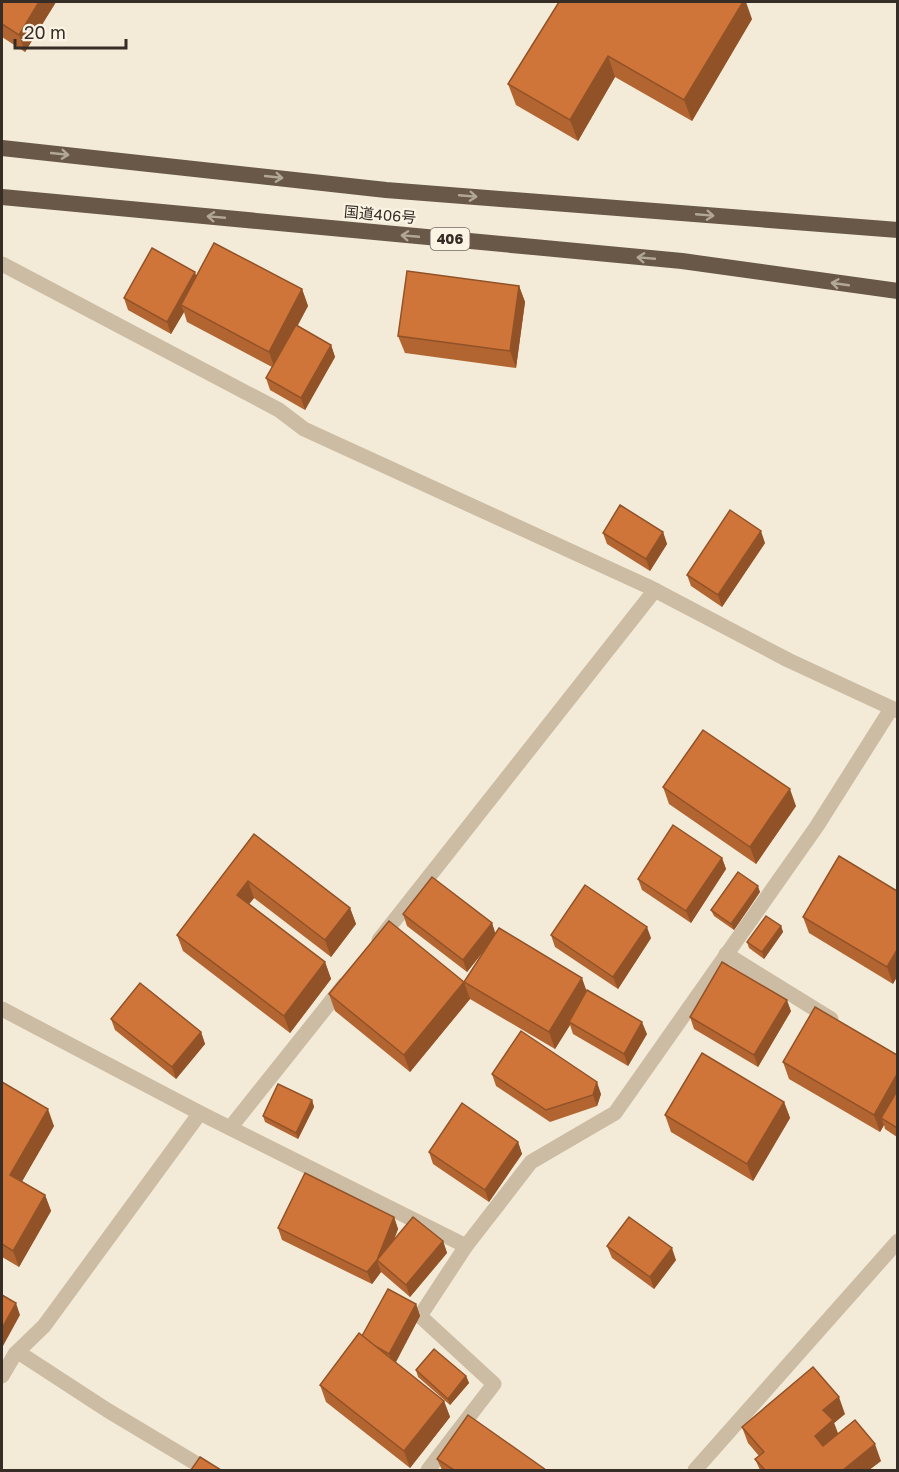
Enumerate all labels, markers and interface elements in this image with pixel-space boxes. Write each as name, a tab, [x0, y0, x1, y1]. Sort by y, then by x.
scale bar	[15, 12, 126, 50]
text: 20 m	[24, 21, 66, 43]
one-way arrow	[49, 149, 69, 160]
one-way arrow	[264, 172, 284, 183]
one-way arrow	[458, 191, 478, 202]
street label: 国道406号	[343, 202, 417, 226]
one-way arrow	[694, 210, 714, 221]
one-way arrow	[207, 211, 227, 222]
road number: 406	[430, 228, 470, 250]
one-way arrow	[401, 230, 421, 241]
one-way arrow	[637, 252, 657, 263]
one-way arrow	[830, 278, 850, 289]

